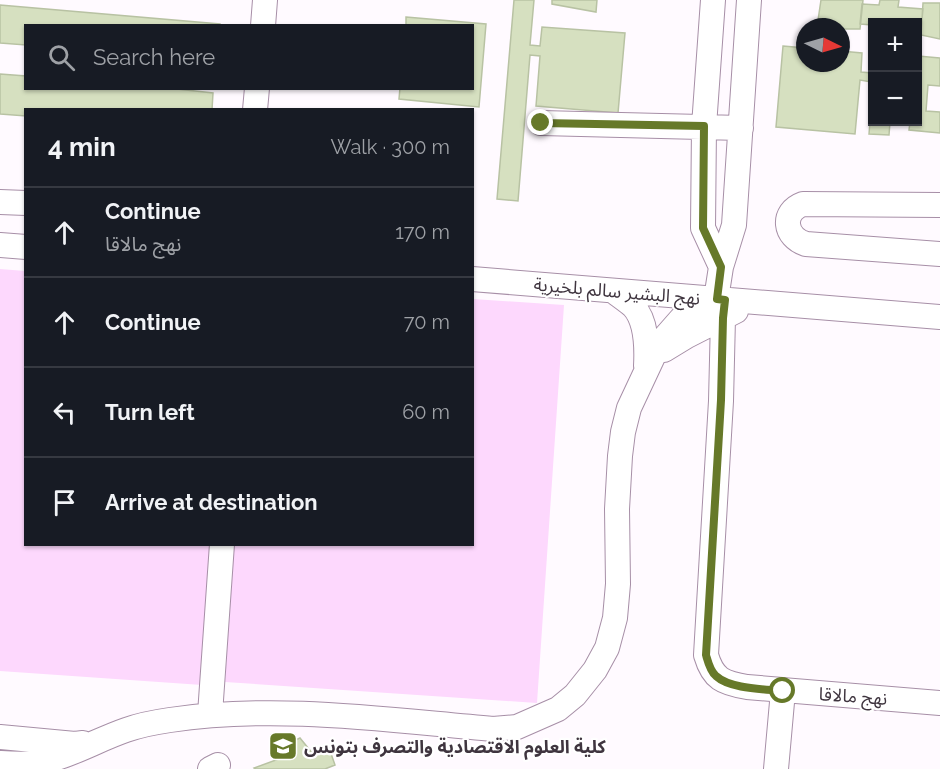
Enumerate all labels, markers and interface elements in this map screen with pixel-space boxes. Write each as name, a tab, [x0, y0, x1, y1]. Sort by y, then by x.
north arrow	[796, 18, 850, 72]
map controls	[868, 18, 922, 126]
button: +	[868, 18, 922, 72]
search box	[24, 24, 474, 90]
icon: search	[45, 41, 78, 74]
text: Search here	[93, 44, 215, 70]
button: −	[868, 72, 922, 126]
route end	[527, 109, 553, 135]
text: 4 min	[48, 132, 116, 162]
text: Walk · 300 m	[331, 135, 450, 159]
text: Continue	[105, 198, 201, 224]
icon: ahead	[48, 216, 81, 249]
text: 170 m	[395, 220, 450, 244]
text: نهج مالاقا	[105, 232, 181, 256]
street label: نهج البشير سالم بلخيرية	[533, 273, 701, 312]
icon: ahead	[48, 306, 81, 339]
text: Continue	[105, 309, 201, 335]
text: 70 m	[404, 310, 450, 334]
icon: left	[48, 396, 81, 429]
text: Turn left	[105, 399, 195, 425]
text: 60 m	[402, 400, 450, 424]
icon: arrive	[48, 486, 81, 519]
text: Arrive at destination	[105, 489, 318, 515]
route start	[769, 677, 795, 703]
street label: نهج مالاقا	[818, 683, 888, 712]
school or university icon: كلية العلوم الاقتصادية والتصرف بتونس	[267, 730, 299, 762]
place label: كلية العلوم الاقتصادية والتصرف بتونس	[304, 736, 607, 760]

